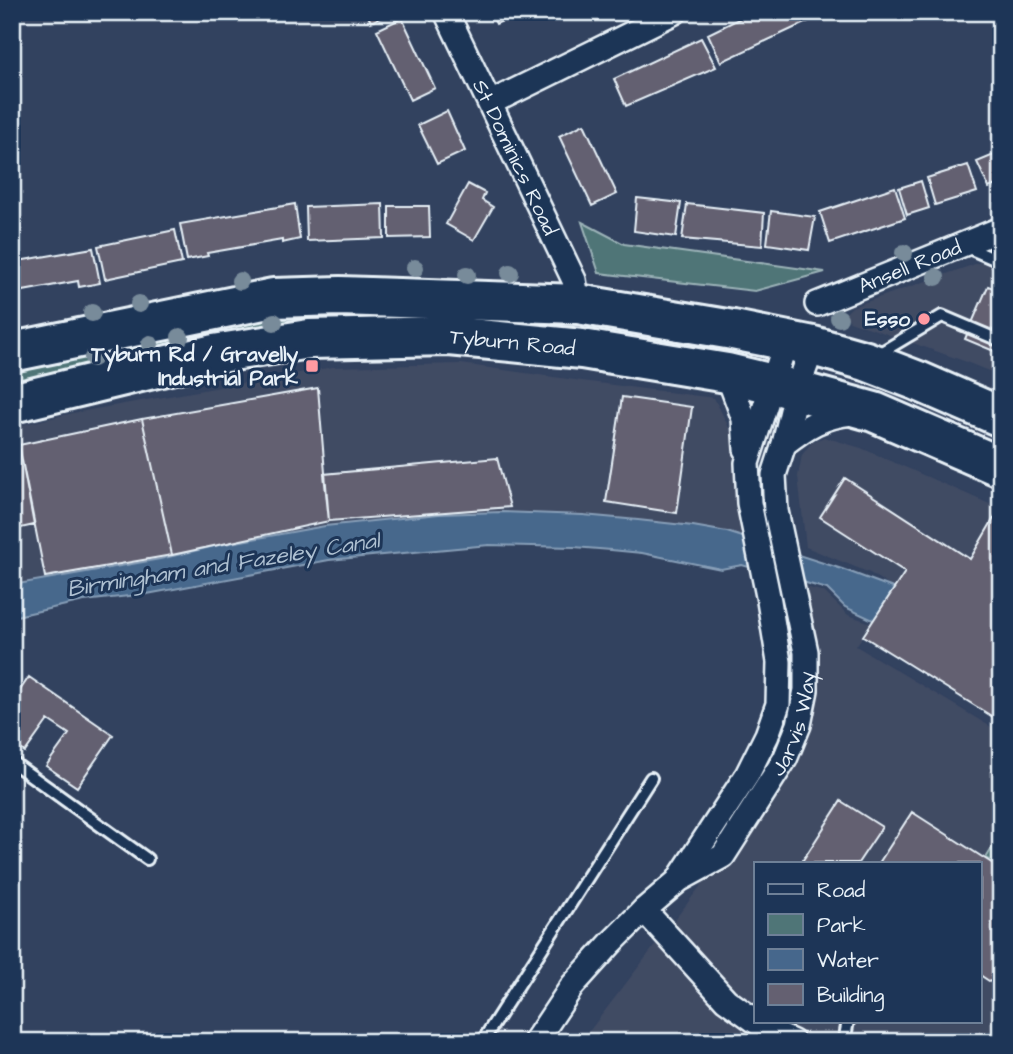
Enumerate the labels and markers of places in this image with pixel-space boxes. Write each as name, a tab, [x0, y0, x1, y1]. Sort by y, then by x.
place label: Esso	[865, 305, 910, 334]
marker: Esso	[916, 311, 932, 327]
place label: Tyburn Rd / Gravelly Industrial Park	[90, 340, 298, 393]
marker: Tyburn Rd / Gravelly Industrial Park	[304, 358, 320, 374]

